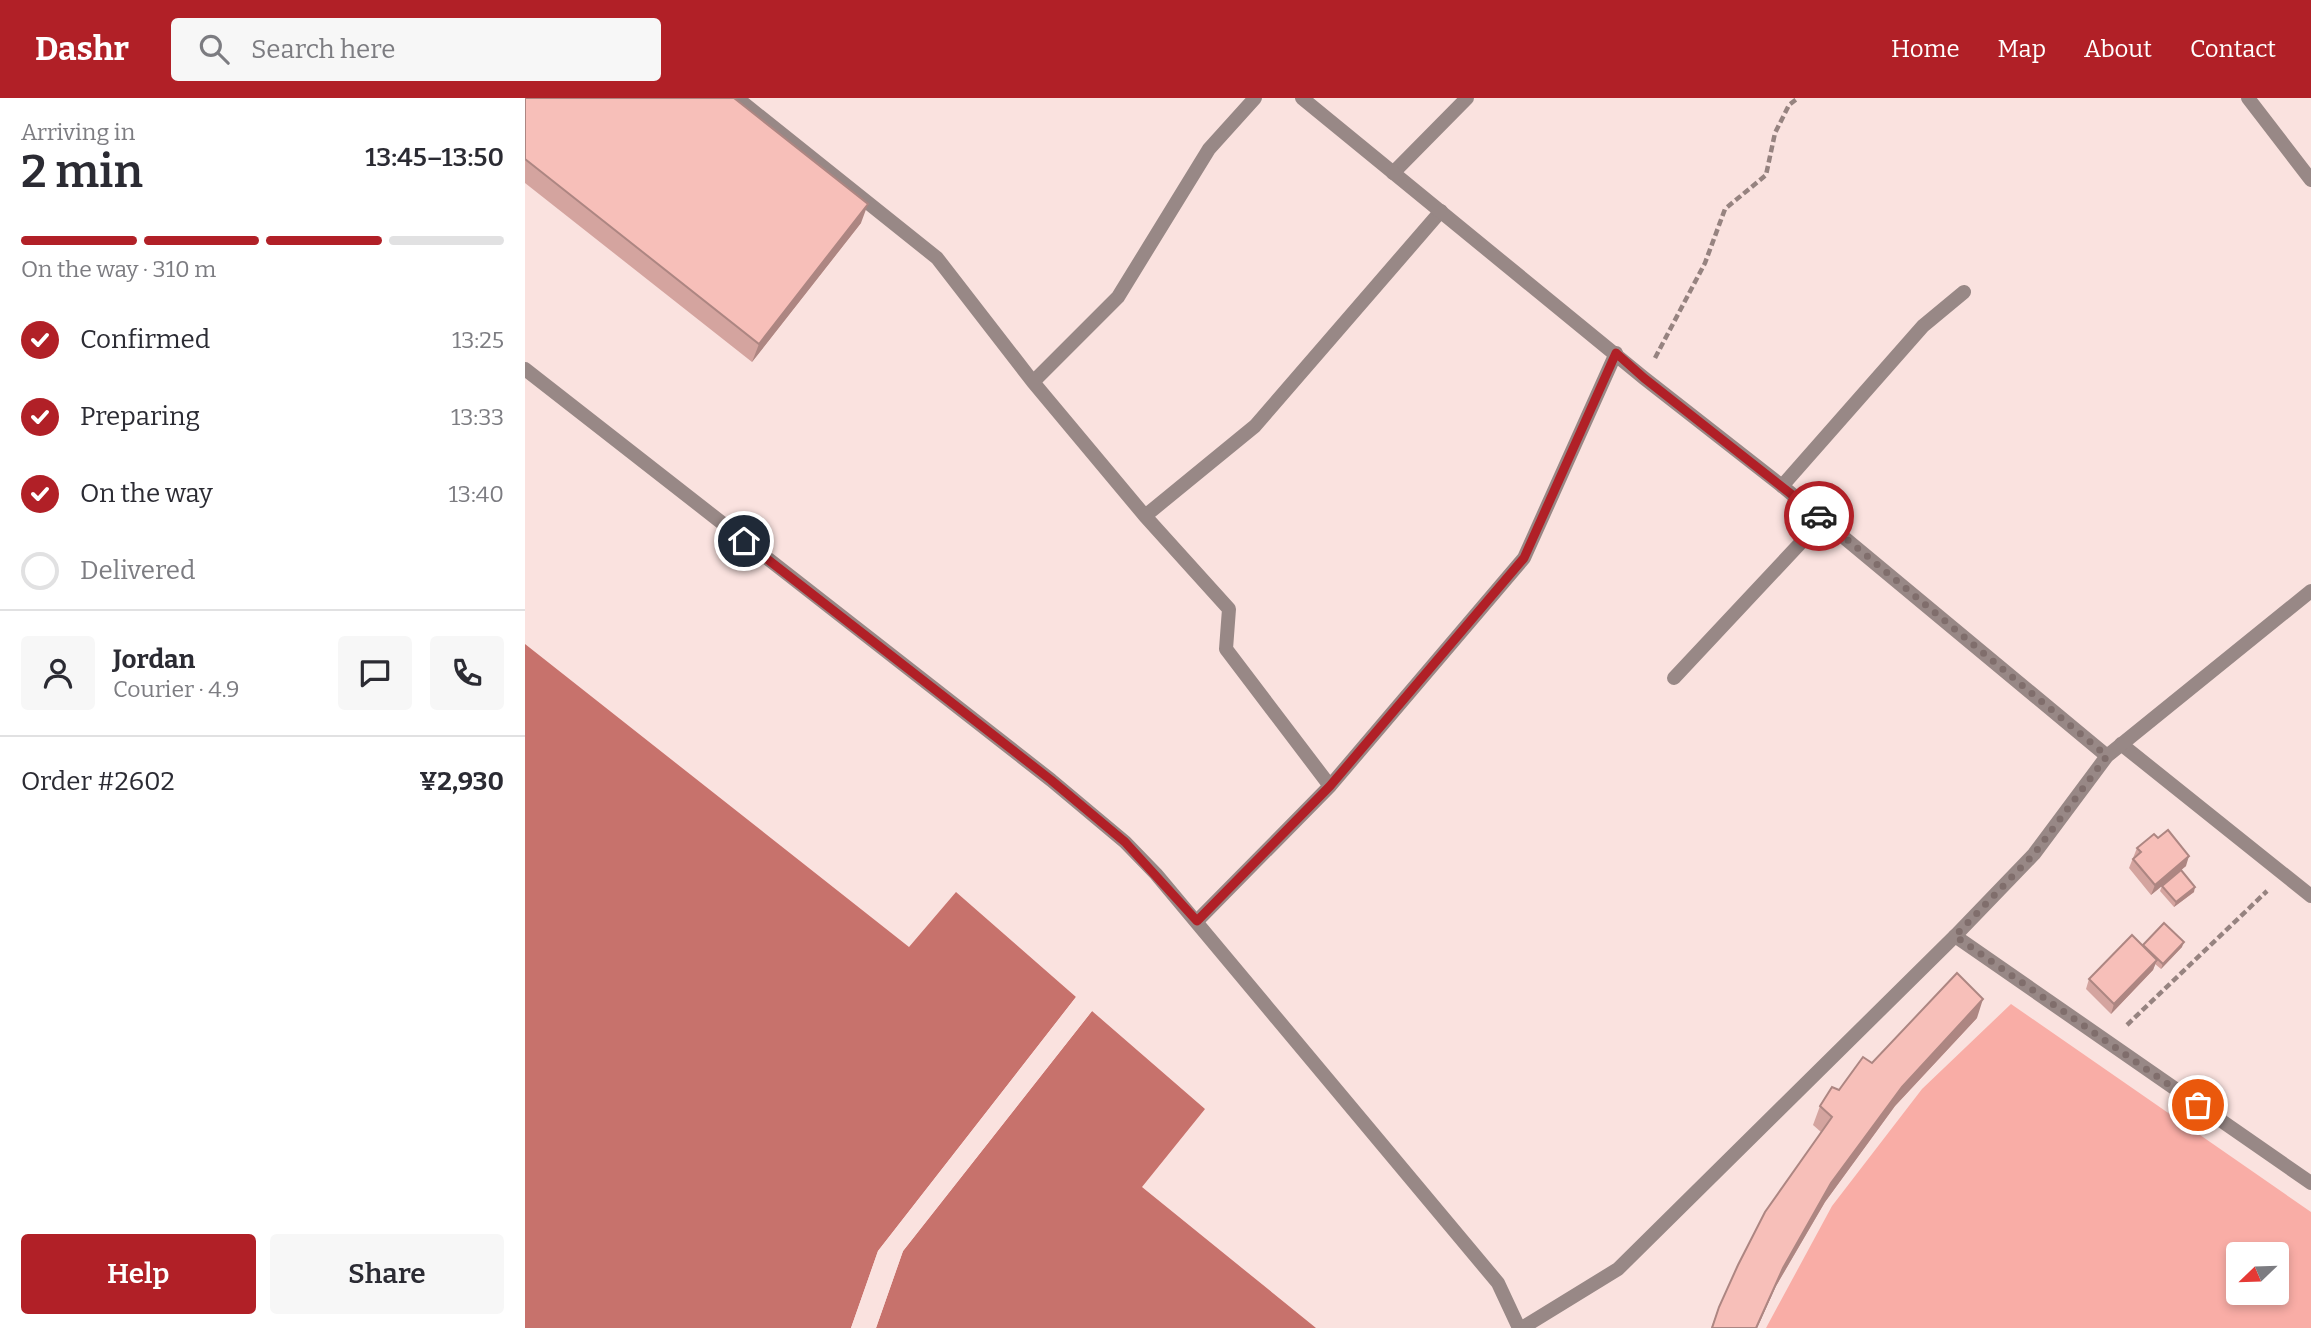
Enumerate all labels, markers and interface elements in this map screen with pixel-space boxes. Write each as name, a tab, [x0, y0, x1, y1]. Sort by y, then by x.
search box	[171, 18, 661, 81]
text: Dashr	[35, 29, 129, 69]
icon: search	[195, 30, 233, 68]
text: Search here	[251, 34, 395, 65]
text: Home	[1891, 35, 1960, 63]
text: Map	[1998, 35, 2046, 63]
text: About	[2084, 35, 2152, 63]
text: Contact	[2190, 35, 2276, 63]
text: Arriving in	[21, 118, 135, 146]
text: 13:45–13:50	[365, 142, 504, 173]
text: 2 min	[21, 144, 143, 199]
text: On the way · 310 m	[21, 255, 216, 283]
icon: check	[21, 321, 59, 359]
text: Confirmed	[80, 324, 210, 355]
text: 13:25	[452, 326, 504, 354]
icon: check	[21, 398, 59, 436]
text: Preparing	[80, 401, 200, 432]
text: 13:33	[451, 403, 504, 431]
icon: check	[21, 475, 59, 513]
text: On the way	[80, 478, 213, 509]
text: 13:40	[449, 480, 504, 508]
courier	[1784, 481, 1854, 551]
icon: car	[1800, 497, 1838, 535]
pin	[714, 511, 774, 571]
icon: home	[725, 522, 763, 560]
text: Delivered	[80, 555, 195, 586]
button: person	[21, 636, 95, 710]
button: chat	[338, 636, 412, 710]
button: phone	[430, 636, 504, 710]
text: Jordan	[113, 644, 195, 675]
text: Courier · 4.9	[113, 675, 240, 703]
text: Order #2602	[21, 766, 175, 797]
text: ¥2,930	[419, 766, 504, 797]
pin	[2168, 1075, 2228, 1135]
icon: bag	[2179, 1086, 2217, 1124]
button: Help	[21, 1234, 256, 1314]
button: Share	[270, 1234, 504, 1314]
north arrow	[2226, 1242, 2289, 1306]
map controls	[2226, 1242, 2289, 1305]

